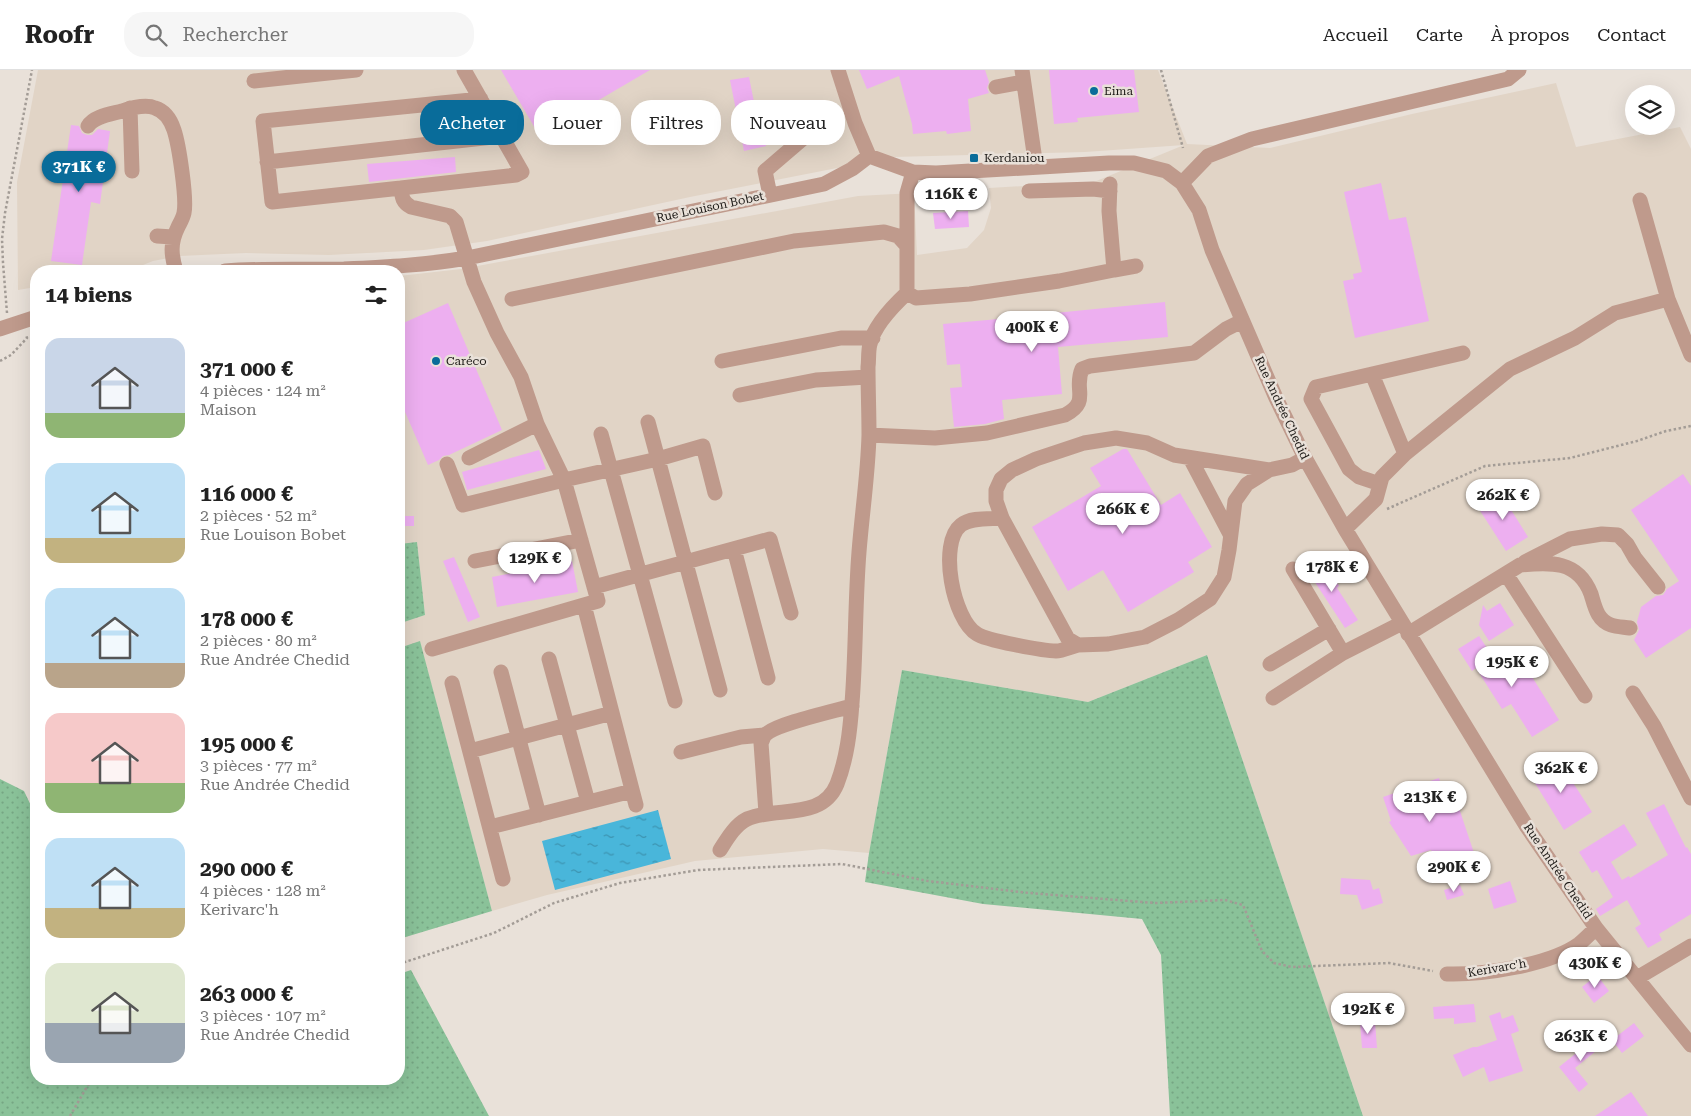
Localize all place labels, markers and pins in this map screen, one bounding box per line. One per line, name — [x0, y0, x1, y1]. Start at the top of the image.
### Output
place label: Eima — [1104, 84, 1133, 98]
marker: Eima — [1088, 85, 1100, 97]
pin: 371K € — [38, 150, 120, 193]
place label: Kerdaniou — [984, 151, 1045, 165]
marker: Kerdaniou — [968, 152, 980, 164]
pin: 116K € — [910, 178, 992, 220]
pin: 400K € — [991, 310, 1073, 353]
place label: Caréco — [446, 354, 487, 368]
marker: Caréco — [430, 355, 442, 367]
pin: 262K € — [1462, 478, 1544, 521]
pin: 266K € — [1082, 492, 1164, 535]
pin: 129K € — [494, 542, 576, 584]
pin: 178K € — [1291, 550, 1373, 593]
pin: 195K € — [1471, 646, 1553, 688]
pin: 362K € — [1520, 752, 1602, 794]
pin: 213K € — [1389, 780, 1471, 823]
pin: 290K € — [1413, 850, 1495, 893]
pin: 430K € — [1554, 946, 1636, 989]
pin: 192K € — [1327, 992, 1409, 1035]
pin: 263K € — [1540, 1020, 1622, 1062]

